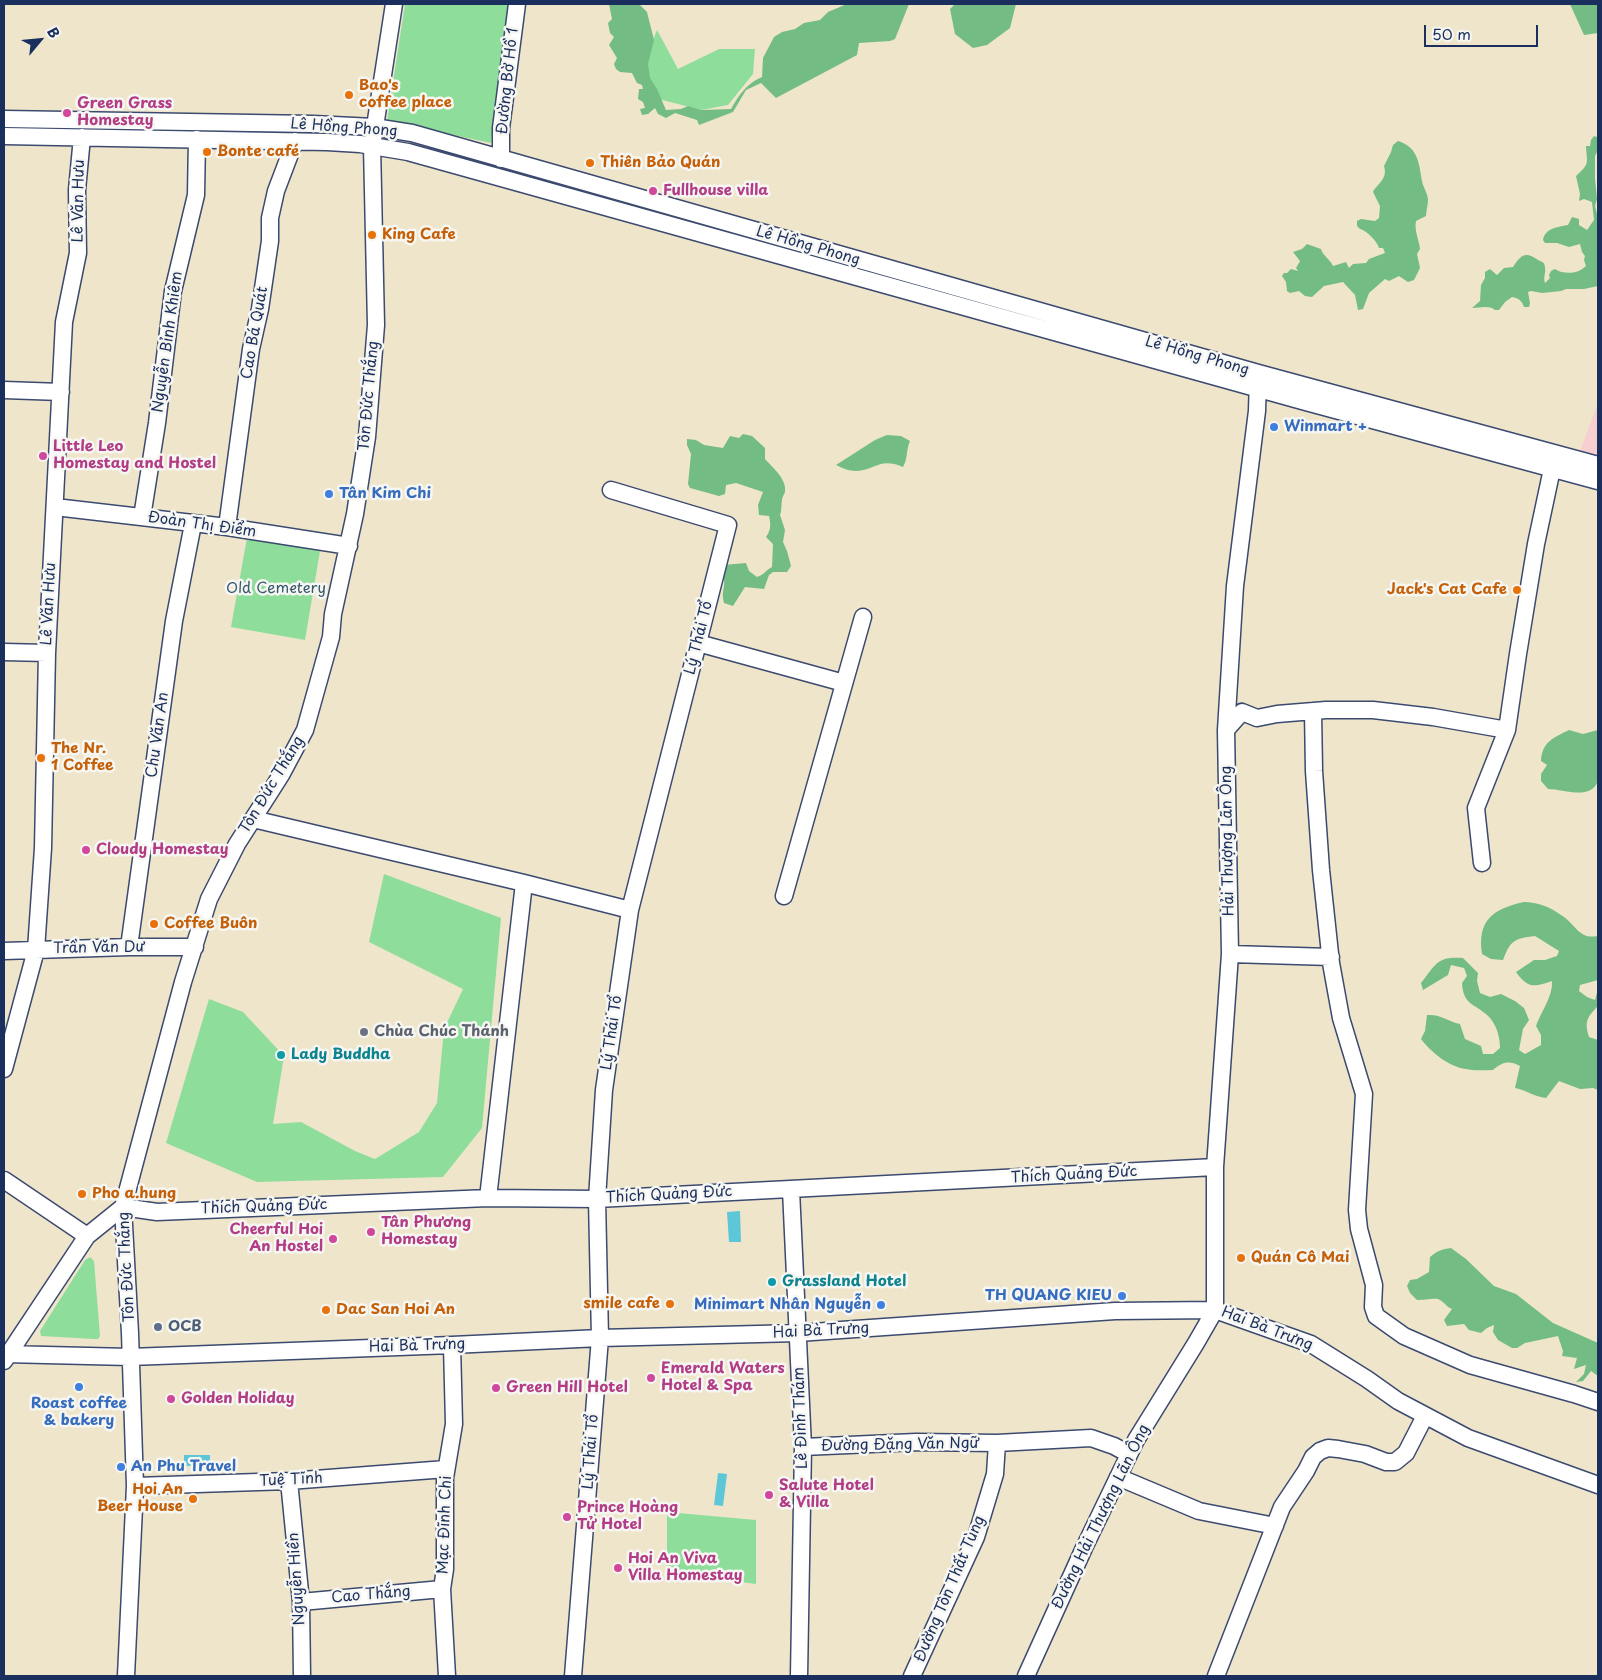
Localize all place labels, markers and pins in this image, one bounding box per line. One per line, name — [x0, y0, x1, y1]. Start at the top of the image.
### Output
place label: Bao's coffee place — [359, 77, 452, 112]
marker: Bao's coffee place — [343, 89, 355, 101]
place label: Green Grass Homestay — [77, 95, 172, 130]
marker: Green Grass Homestay — [61, 107, 73, 119]
place label: Bonte café — [217, 143, 299, 161]
marker: Bonte café — [201, 146, 213, 158]
place label: Thiên Bảo Quán — [600, 154, 720, 172]
marker: Thiên Bảo Quán — [584, 157, 596, 169]
place label: Fullhouse villa — [663, 182, 768, 200]
marker: Fullhouse villa — [647, 185, 659, 197]
place label: King Cafe — [382, 226, 456, 244]
marker: King Cafe — [366, 229, 378, 241]
place label: Winmart + — [1284, 418, 1367, 436]
marker: Winmart + — [1268, 421, 1280, 433]
place label: Little Leo Homestay and Hostel — [53, 438, 216, 473]
marker: Little Leo Homestay and Hostel — [37, 450, 49, 462]
place label: Tân Kim Chi — [339, 485, 431, 503]
marker: Tân Kim Chi — [323, 488, 335, 500]
place label: Jack's Cat Cafe — [1387, 581, 1507, 599]
marker: Jack's Cat Cafe — [1511, 584, 1523, 596]
place label: The Nr. 1 Coffee — [51, 740, 114, 775]
marker: The Nr. 1 Coffee — [35, 752, 47, 764]
place label: Cloudy Homestay — [96, 841, 229, 859]
marker: Cloudy Homestay — [80, 844, 92, 856]
place label: Coffee Buôn — [164, 915, 257, 933]
marker: Coffee Buôn — [148, 918, 160, 930]
place label: Chùa Chúc Thánh — [374, 1023, 509, 1041]
marker: Chùa Chúc Thánh — [358, 1026, 370, 1038]
place label: Lady Buddha — [291, 1046, 390, 1064]
marker: Lady Buddha — [275, 1049, 287, 1061]
place label: Pho a.hung — [92, 1185, 176, 1203]
marker: Pho a.hung — [76, 1188, 88, 1200]
place label: Tân Phương Homestay — [381, 1214, 471, 1249]
place label: Cheerful Hoi An Hostel — [230, 1221, 323, 1256]
marker: Tân Phương Homestay — [365, 1226, 377, 1238]
marker: Cheerful Hoi An Hostel — [327, 1233, 339, 1245]
place label: Quán Cô Mai — [1251, 1249, 1349, 1267]
marker: Quán Cô Mai — [1235, 1252, 1247, 1264]
place label: Grassland Hotel — [782, 1273, 906, 1291]
marker: Grassland Hotel — [766, 1276, 778, 1288]
place label: TH QUANG KIEU — [985, 1287, 1112, 1305]
marker: TH QUANG KIEU — [1116, 1290, 1128, 1302]
place label: smile cafe — [584, 1295, 660, 1313]
place label: Minimart Nhân Nguyễn — [694, 1296, 871, 1314]
marker: smile cafe — [664, 1298, 676, 1310]
marker: Minimart Nhân Nguyễn — [875, 1299, 887, 1311]
place label: Dac San Hoi An — [336, 1301, 455, 1319]
marker: Dac San Hoi An — [320, 1304, 332, 1316]
place label: OCB — [168, 1318, 202, 1336]
marker: OCB — [152, 1321, 164, 1333]
place label: Emerald Waters Hotel & Spa — [661, 1360, 785, 1395]
marker: Emerald Waters Hotel & Spa — [645, 1372, 657, 1384]
place label: Green Hill Hotel — [506, 1379, 628, 1397]
marker: Roast coffee & bakery — [73, 1381, 85, 1393]
marker: Green Hill Hotel — [490, 1382, 502, 1394]
place label: Golden Holiday — [181, 1390, 294, 1408]
marker: Golden Holiday — [165, 1393, 177, 1405]
place label: Roast coffee & bakery — [31, 1395, 127, 1430]
place label: An Phu Travel — [131, 1458, 236, 1476]
marker: An Phu Travel — [115, 1461, 127, 1473]
place label: Salute Hotel & Villa — [779, 1477, 874, 1512]
place label: Hoi An Beer House — [97, 1481, 183, 1516]
marker: Salute Hotel & Villa — [763, 1489, 775, 1501]
marker: Hoi An Beer House — [187, 1493, 199, 1505]
place label: Prince Hoàng Tử Hotel — [577, 1499, 678, 1534]
marker: Prince Hoàng Tử Hotel — [561, 1511, 573, 1523]
place label: Hoi An Viva Villa Homestay — [628, 1550, 743, 1585]
marker: Hoi An Viva Villa Homestay — [612, 1562, 624, 1574]

